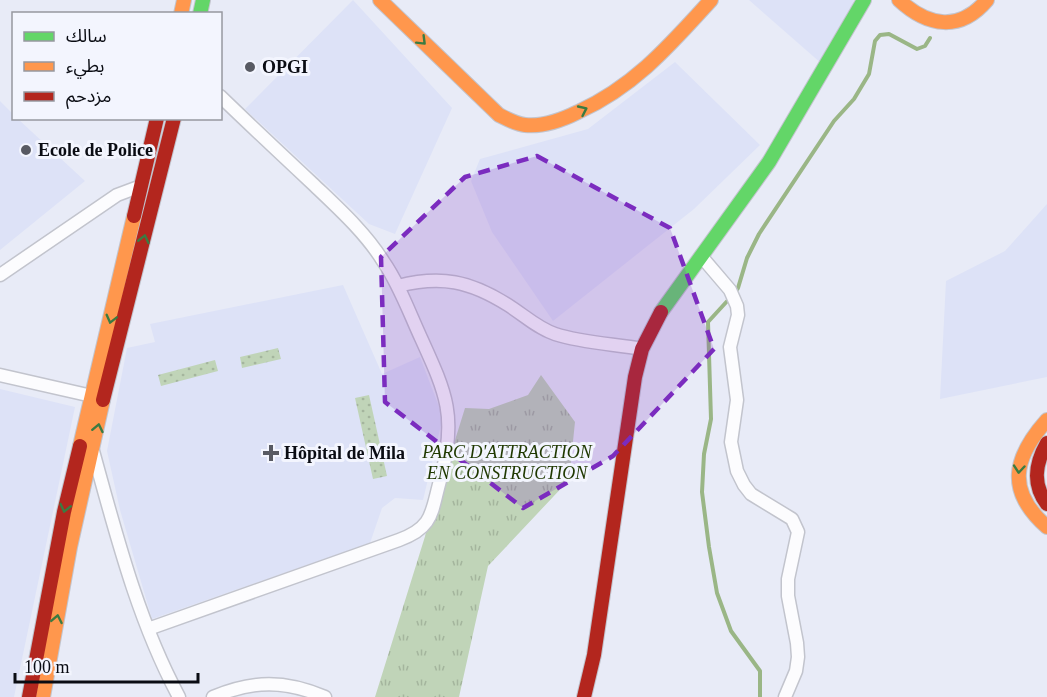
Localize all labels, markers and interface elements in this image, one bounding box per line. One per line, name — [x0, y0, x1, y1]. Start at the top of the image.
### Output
legend — [12, 12, 222, 120]
text: سالك — [66, 26, 107, 46]
one-way arrow — [416, 34, 426, 45]
text: بطيء — [66, 56, 104, 79]
place label: OPGI — [262, 57, 308, 77]
marker: OPGI — [243, 60, 257, 74]
text: مزدحم — [66, 86, 111, 109]
one-way arrow — [576, 106, 587, 118]
place label: Ecole de Police — [38, 140, 153, 160]
marker: Ecole de Police — [19, 143, 33, 157]
one-way arrow — [137, 234, 150, 244]
one-way arrow — [105, 314, 118, 324]
one-way arrow — [90, 423, 103, 433]
park label: PARC D'ATTRACTION EN CONSTRUCTION — [421, 442, 593, 483]
place label: Hôpital de Mila — [284, 443, 405, 463]
marker: Hôpital de Mila — [262, 444, 280, 462]
one-way arrow — [1013, 465, 1026, 474]
one-way arrow — [60, 503, 73, 513]
one-way arrow — [50, 614, 63, 624]
scale bar — [15, 646, 198, 684]
text: 100 m — [24, 657, 70, 677]

